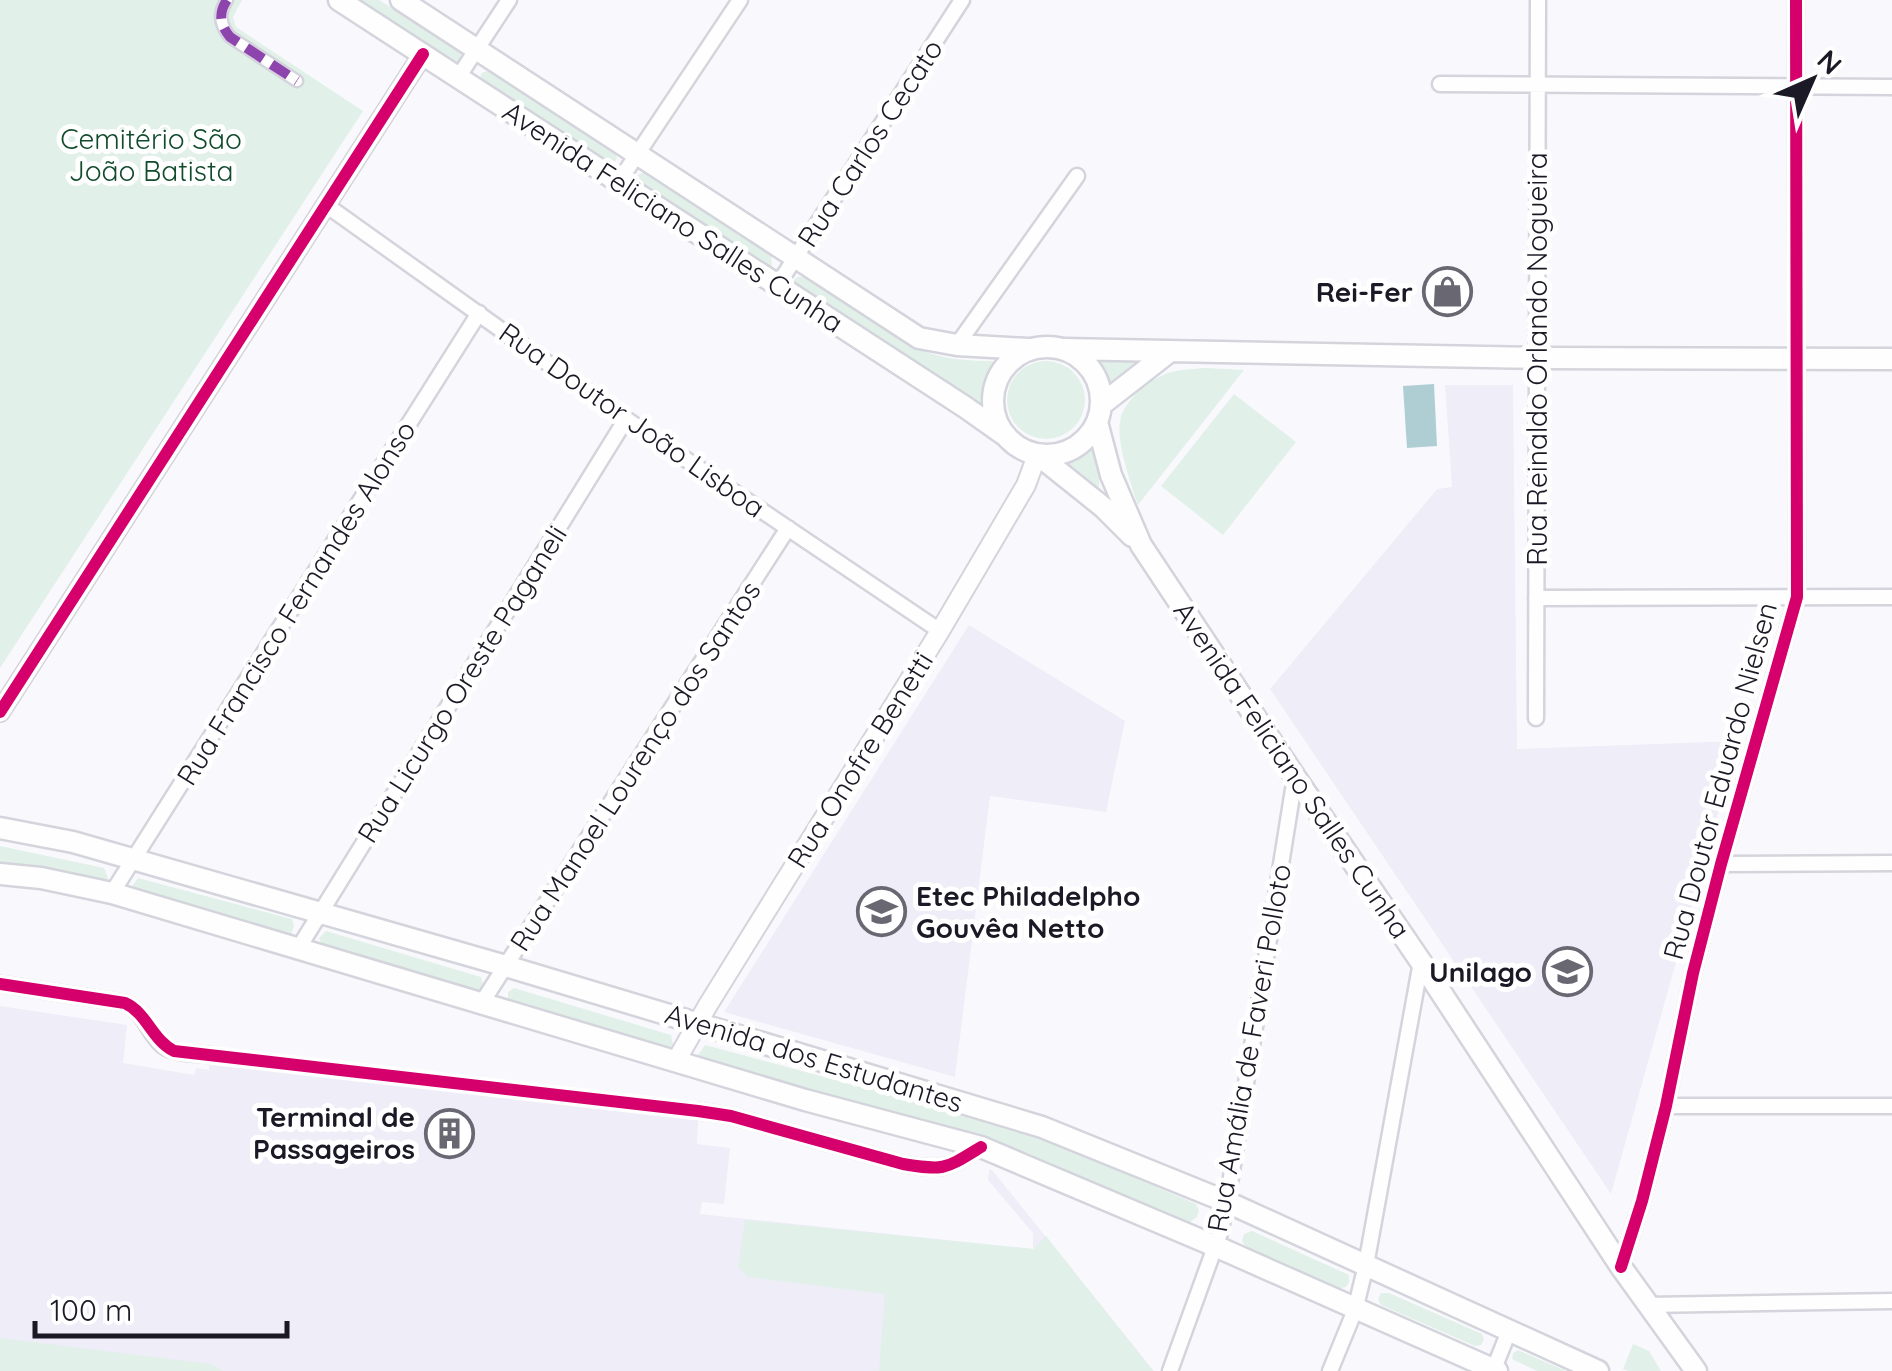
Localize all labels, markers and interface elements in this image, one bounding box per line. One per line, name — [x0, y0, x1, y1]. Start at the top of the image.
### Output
north arrow — [1762, 30, 1862, 130]
street label: Rua Carlos Cecato — [789, 32, 950, 253]
text: N — [1810, 42, 1850, 82]
street label: Avenida Feliciano Salles Cunha — [497, 93, 850, 340]
park label: Cemitério São João Batista — [60, 121, 242, 188]
street label: Rua Reinaldo Orlando Nogueira — [1519, 152, 1554, 566]
shop icon: Rei-Fer — [1422, 266, 1474, 318]
place label: Rei-Fer — [1316, 274, 1413, 309]
street label: Rua Doutor João Lisboa — [493, 315, 772, 525]
street label: Rua Francisco Fernandes Alonso — [169, 414, 423, 791]
street label: Rua Licurgo Oreste Paganeli — [349, 519, 574, 849]
street label: Rua Manoel Lourenço dos Santos — [502, 574, 767, 957]
street label: Avenida Feliciano Salles Cunha — [1166, 595, 1418, 945]
street label: Rua Doutor Eduardo Nielsen — [1655, 598, 1784, 963]
street label: Rua Onofre Benetti — [779, 645, 940, 874]
street label: Rua Amália de Faveri Polloto — [1199, 861, 1298, 1235]
place label: Etec Philadelpho Gouvêa Netto — [916, 878, 1140, 945]
school or university icon: Etec Philadelpho Gouvêa Netto — [855, 886, 907, 938]
school or university icon: Unilago — [1541, 946, 1593, 998]
place label: Unilago — [1429, 954, 1532, 989]
street label: Avenida dos Estudantes — [661, 996, 967, 1119]
place label: Terminal de Passageiros — [253, 1099, 415, 1166]
building icon: Terminal de Passageiros — [424, 1107, 476, 1159]
scale bar — [35, 1276, 288, 1338]
text: 100 m — [50, 1291, 132, 1329]

